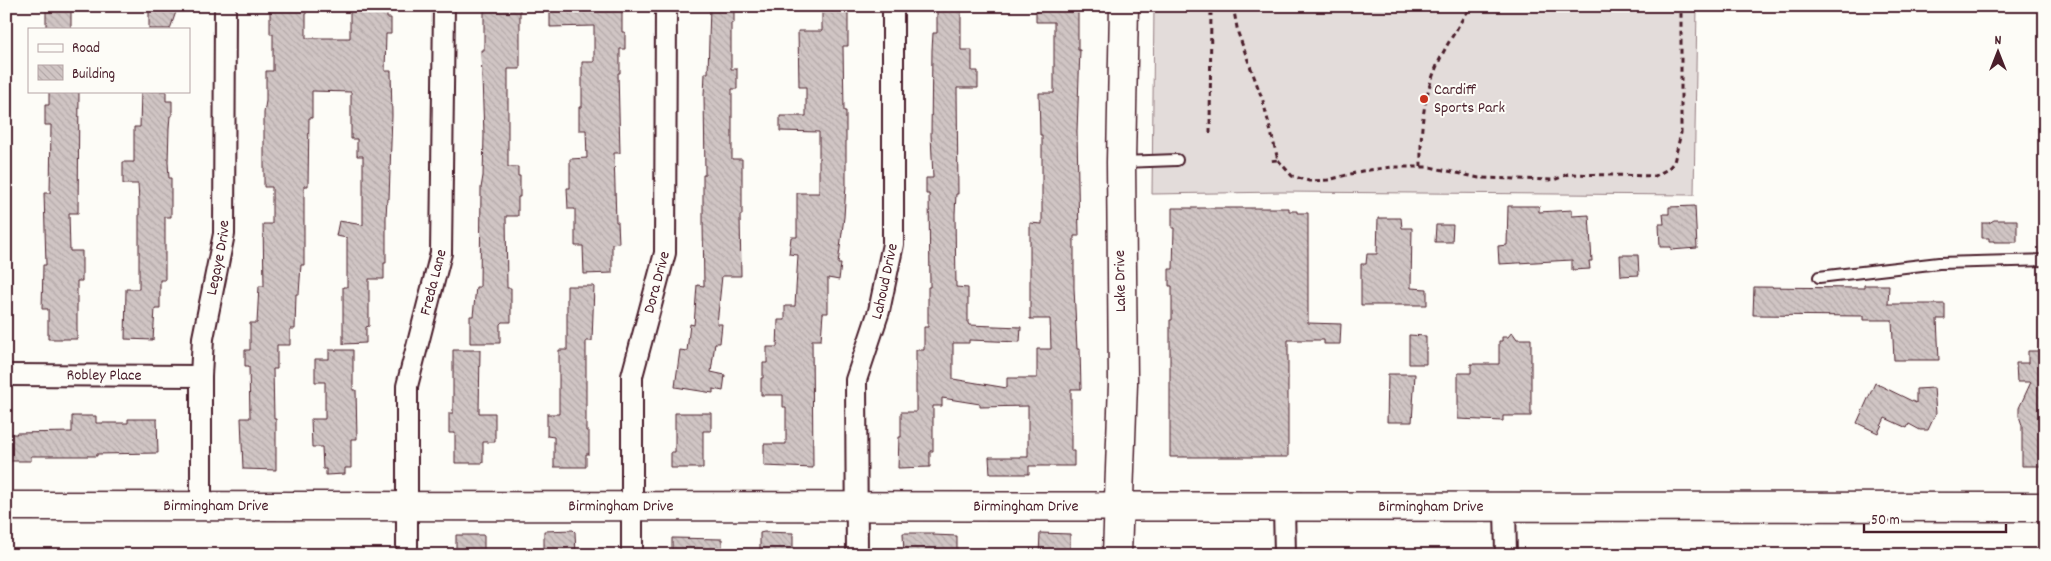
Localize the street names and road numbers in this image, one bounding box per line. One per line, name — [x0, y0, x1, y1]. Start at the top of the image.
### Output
street label: Legaye Drive — [200, 220, 236, 297]
street label: Lahoud Drive — [865, 241, 904, 323]
street label: Freda Lane — [414, 247, 453, 318]
street label: Dora Drive — [638, 249, 676, 316]
street label: Lake Drive — [1109, 250, 1133, 312]
street label: Robley Place — [66, 364, 142, 387]
street label: Birmingham Drive — [163, 495, 269, 518]
street label: Birmingham Drive — [568, 495, 674, 518]
street label: Birmingham Drive — [973, 495, 1079, 518]
street label: Birmingham Drive — [1378, 495, 1484, 518]

